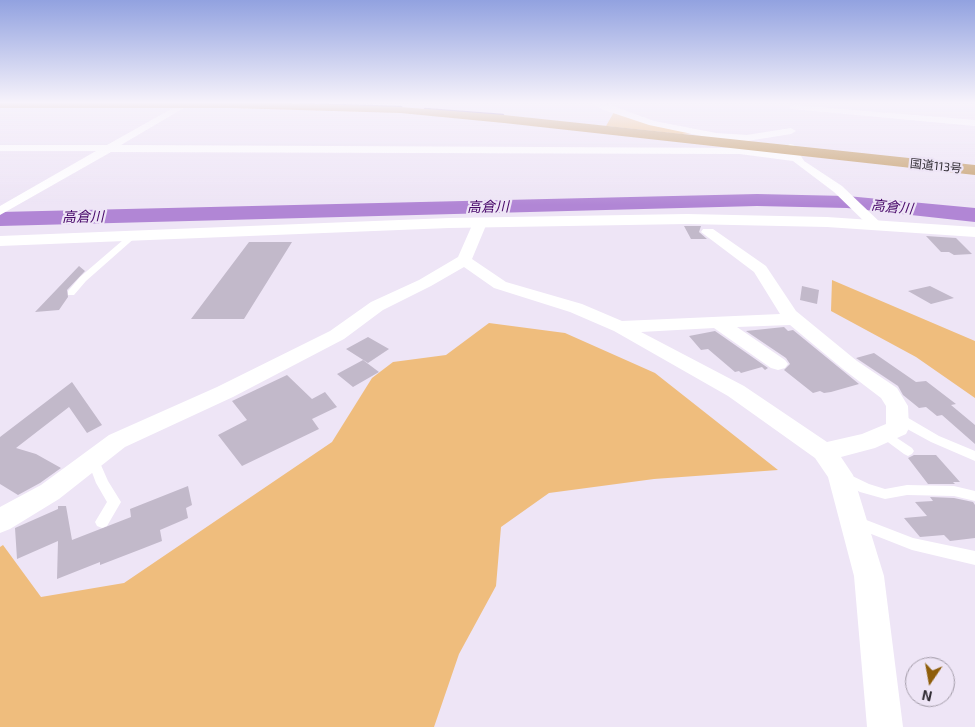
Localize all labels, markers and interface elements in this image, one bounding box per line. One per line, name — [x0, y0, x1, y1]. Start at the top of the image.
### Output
street label: 国道113号 — [909, 156, 963, 176]
water label: 高倉川 — [870, 196, 914, 218]
water label: 高倉川 — [467, 198, 509, 216]
water label: 高倉川 — [62, 208, 104, 226]
north arrow — [905, 657, 955, 707]
text: N — [920, 687, 934, 706]

